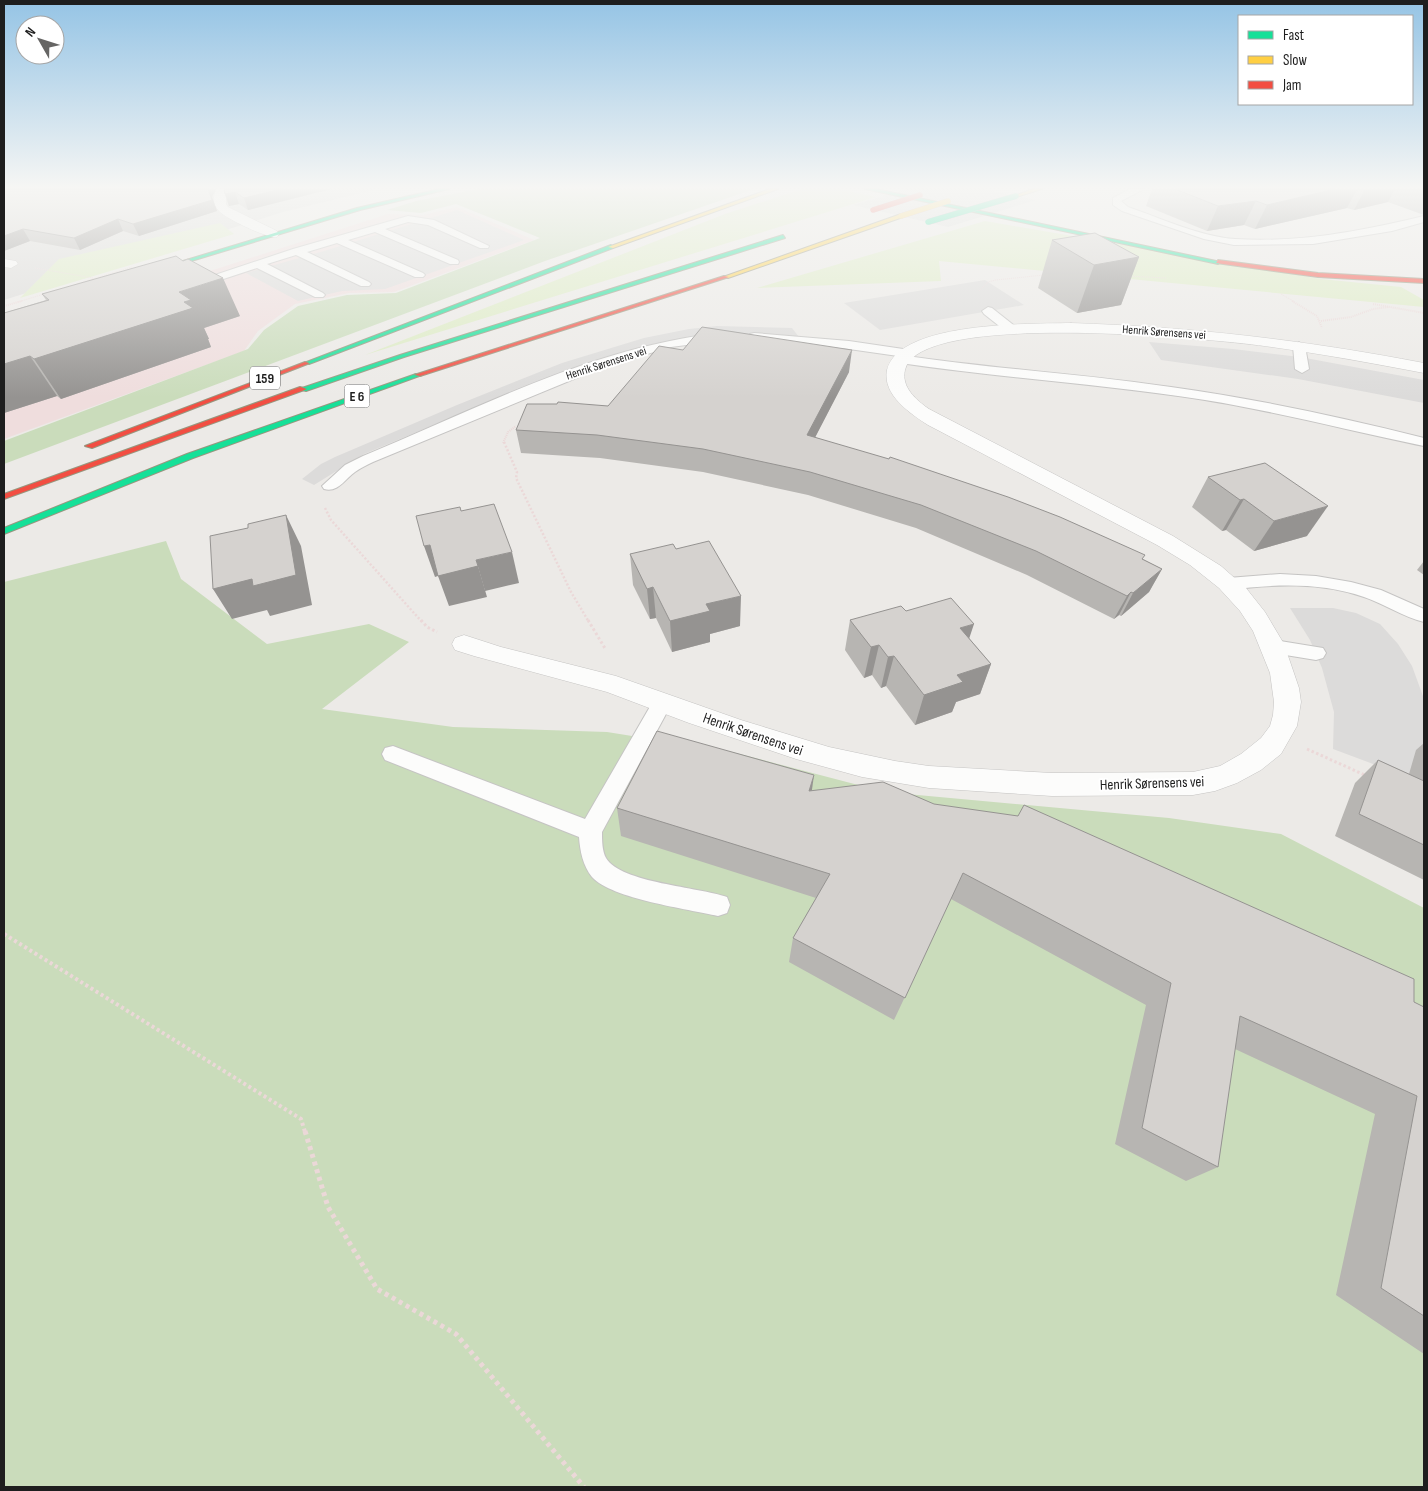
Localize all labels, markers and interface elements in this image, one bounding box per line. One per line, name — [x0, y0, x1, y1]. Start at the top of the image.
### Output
north arrow — [15, 15, 65, 65]
legend — [1238, 15, 1413, 105]
text: N — [21, 24, 39, 40]
text: Fast — [1283, 26, 1305, 45]
text: Slow — [1283, 51, 1307, 70]
text: Jam — [1282, 76, 1301, 95]
street label: Henrik Sørensens vei — [1122, 322, 1206, 343]
street label: Henrik Sørensens vei — [564, 343, 648, 384]
road number: 159 — [250, 366, 280, 389]
road number: E 6 — [344, 384, 370, 408]
street label: Henrik Sørensens vei — [700, 708, 806, 761]
street label: Henrik Sørensens vei — [1099, 772, 1205, 795]

